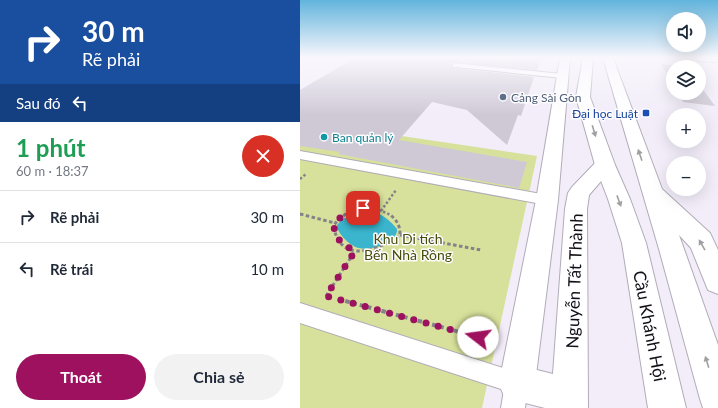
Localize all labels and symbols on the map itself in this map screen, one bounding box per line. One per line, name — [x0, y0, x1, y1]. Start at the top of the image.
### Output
place label: Cảng Sài Gòn — [511, 90, 582, 105]
marker: Cảng Sài Gòn — [498, 92, 508, 102]
place label: Đại học Luật — [572, 106, 639, 121]
marker: Đại học Luật — [641, 108, 651, 118]
one-way arrow — [591, 125, 597, 137]
place label: Ban quản lý — [332, 130, 394, 145]
marker: Ban quản lý — [319, 132, 329, 142]
one-way arrow — [637, 148, 643, 160]
pin — [346, 191, 380, 225]
one-way arrow — [617, 195, 623, 207]
street label: Nguyễn Tất Thành — [561, 213, 587, 349]
park label: Khu Di tích Bến Nhà Rồng — [364, 230, 452, 263]
one-way arrow — [698, 239, 705, 251]
street label: Cầu Khánh Hội — [629, 269, 671, 383]
position arrow — [457, 316, 499, 358]
one-way arrow — [703, 356, 709, 368]

